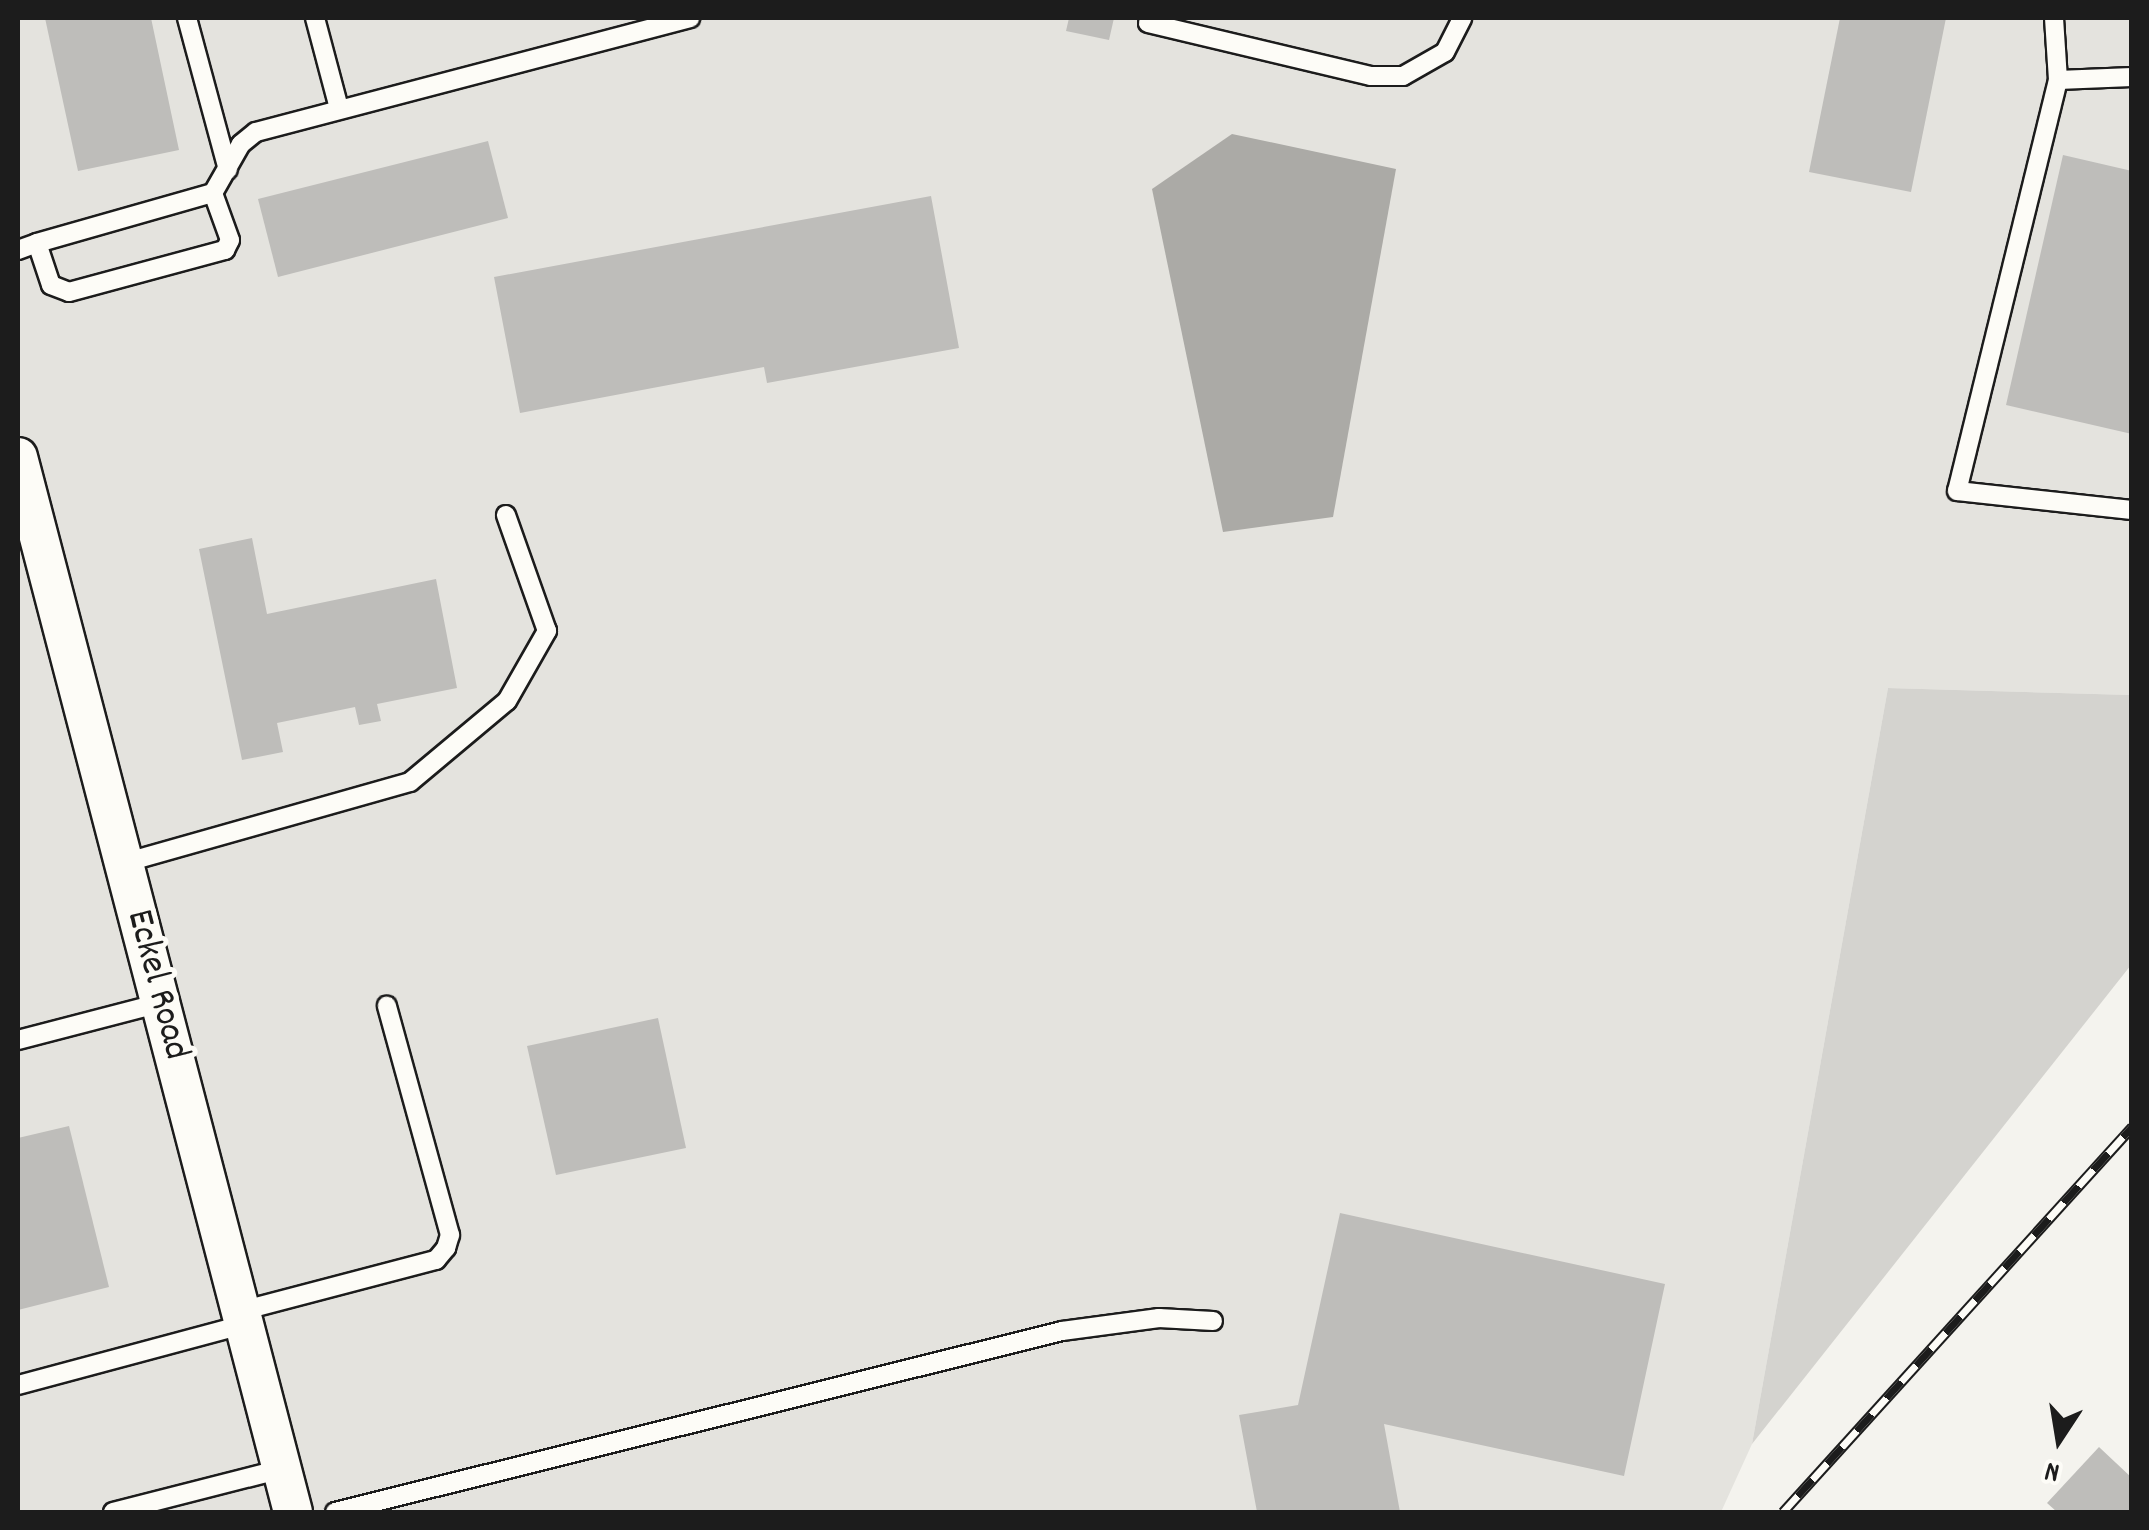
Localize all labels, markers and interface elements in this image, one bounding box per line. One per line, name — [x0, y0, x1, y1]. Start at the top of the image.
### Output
street label: Eckel Road — [114, 905, 198, 1065]
north arrow — [2009, 1390, 2109, 1490]
text: N — [2042, 1448, 2064, 1490]

